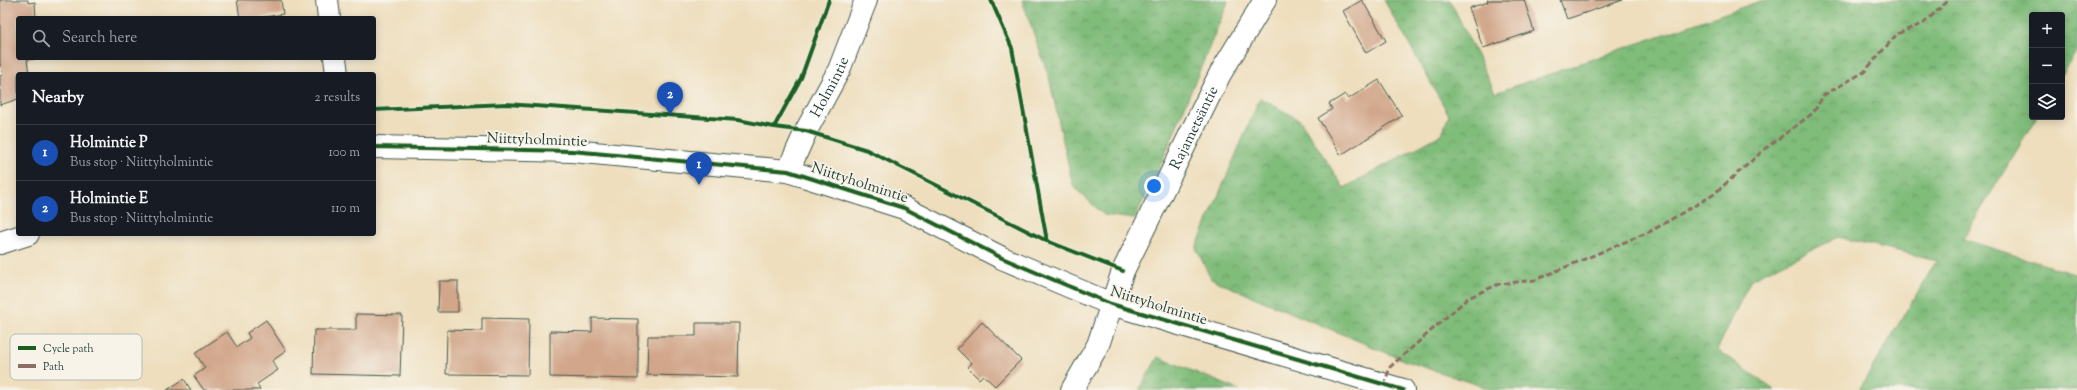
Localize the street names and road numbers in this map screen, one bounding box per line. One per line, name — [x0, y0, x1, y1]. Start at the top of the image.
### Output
street label: Holmintie — [806, 54, 855, 122]
street label: Rajametsäntie — [1166, 83, 1224, 174]
street label: Niittyholmintie — [486, 128, 588, 153]
street label: Niittyholmintie — [808, 158, 911, 209]
street label: Niittyholmintie — [1107, 282, 1210, 331]

